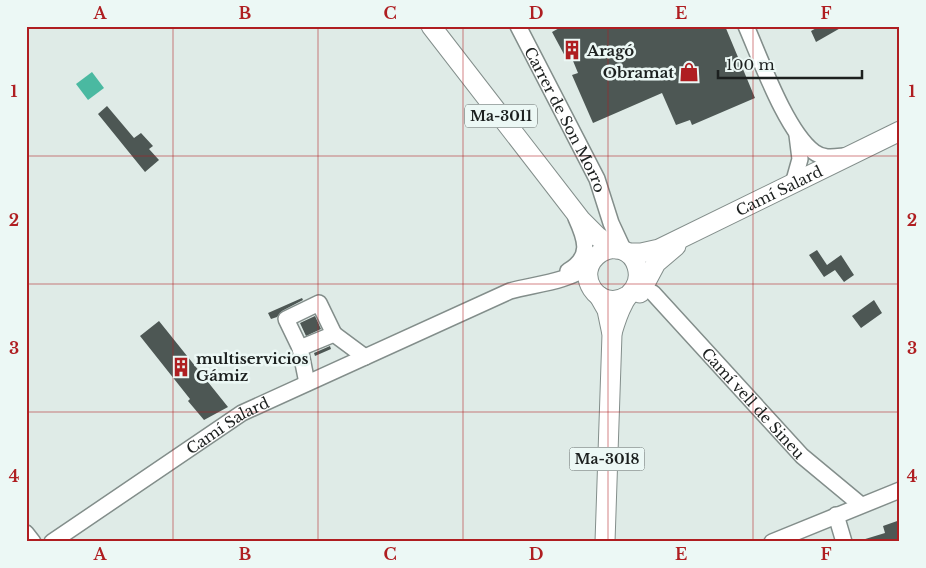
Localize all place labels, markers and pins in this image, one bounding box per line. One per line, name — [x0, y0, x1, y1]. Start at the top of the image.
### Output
building icon: Aragó — [561, 39, 583, 61]
place label: Aragó — [586, 41, 634, 60]
shop icon: Obramat — [678, 61, 700, 83]
place label: Obramat — [603, 63, 674, 82]
place label: multiservicios Gámiz — [196, 349, 308, 385]
building icon: multiservicios Gámiz — [170, 356, 192, 378]

